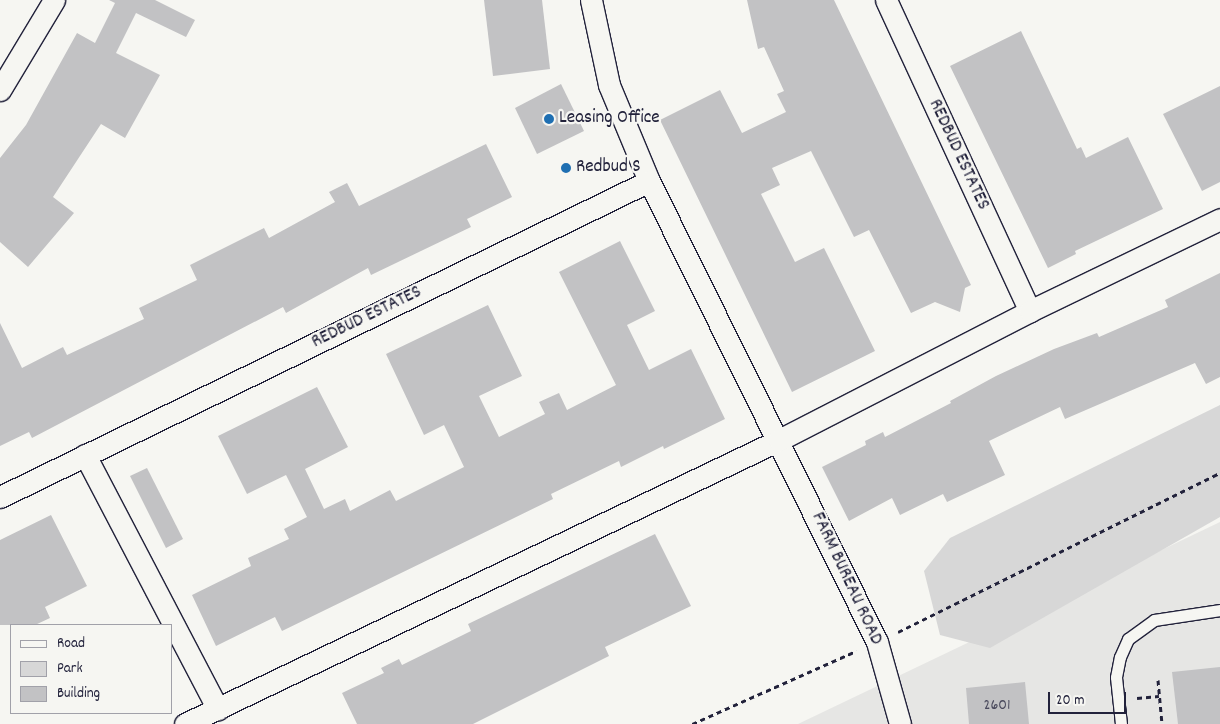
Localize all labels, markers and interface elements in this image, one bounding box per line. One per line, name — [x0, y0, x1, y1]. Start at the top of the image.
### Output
street label: REDBUD ESTATES — [922, 96, 994, 214]
place label: Leasing Office — [559, 108, 660, 130]
marker: Leasing Office — [543, 113, 555, 125]
place label: Redbud S — [576, 157, 641, 179]
marker: Redbud S — [560, 162, 572, 174]
street label: REDBUD ESTATES — [308, 282, 426, 354]
street label: FARM BUREAU ROAD — [805, 509, 887, 649]
legend — [10, 624, 172, 714]
text: Road — [57, 633, 85, 655]
text: Park — [57, 658, 83, 680]
scale bar — [1050, 682, 1128, 714]
text: Building — [57, 683, 100, 705]
text: 20 m — [1056, 690, 1084, 712]
house number: 2601 — [983, 696, 1011, 716]

